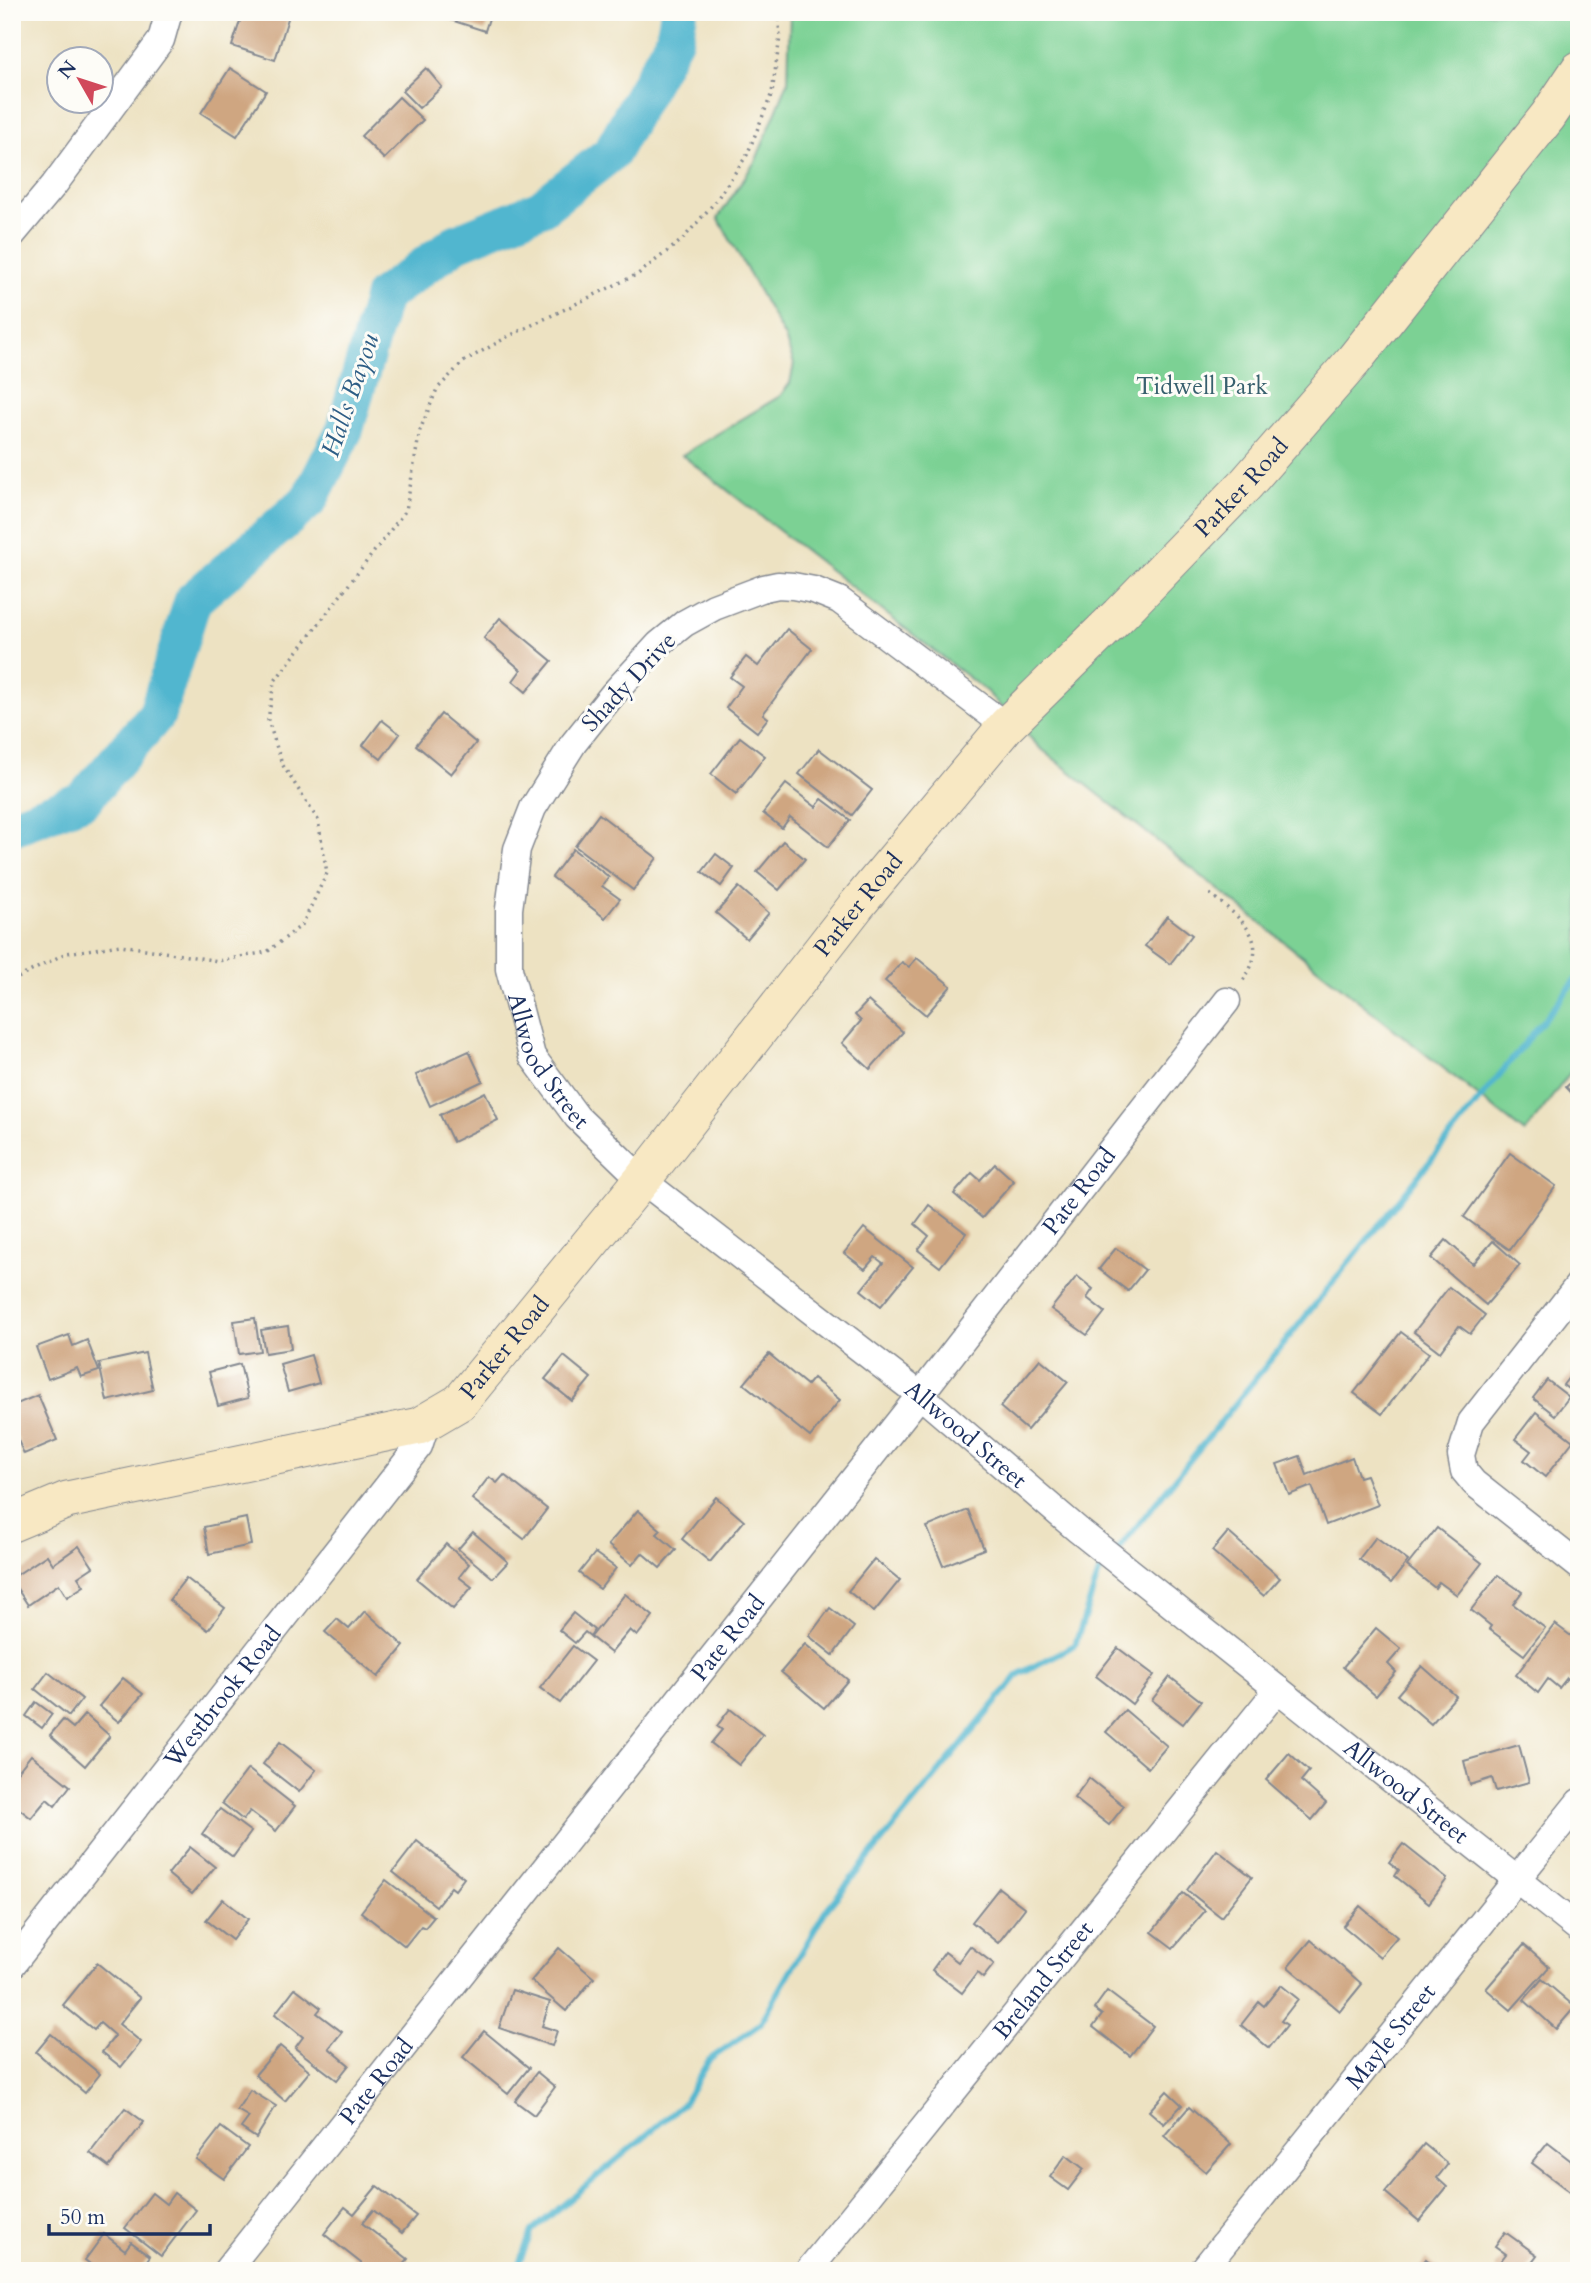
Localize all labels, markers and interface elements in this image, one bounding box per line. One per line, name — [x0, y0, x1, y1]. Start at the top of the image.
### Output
north arrow — [46, 46, 116, 116]
text: N — [52, 55, 83, 85]
water label: Halls Bayou — [313, 329, 387, 461]
park label: Tidwell Park — [1136, 370, 1268, 403]
street label: Parker Road — [1187, 430, 1296, 544]
street label: Shady Drive — [574, 625, 684, 739]
street label: Parker Road — [806, 845, 910, 964]
street label: Allwood Street — [500, 989, 597, 1137]
street label: Pate Road — [1034, 1140, 1123, 1242]
street label: Parker Road — [452, 1289, 557, 1407]
street label: Allwood Street — [898, 1373, 1035, 1496]
street label: Pate Road — [683, 1587, 773, 1688]
street label: Westbrook Road — [156, 1618, 289, 1776]
street label: Allwood Street — [1337, 1731, 1476, 1852]
street label: Breland Street — [985, 1914, 1101, 2046]
street label: Mayle Street — [1338, 1976, 1443, 2096]
street label: Pate Road — [332, 2031, 421, 2132]
scale bar — [49, 2192, 210, 2236]
text: 50 m — [60, 2203, 105, 2232]

